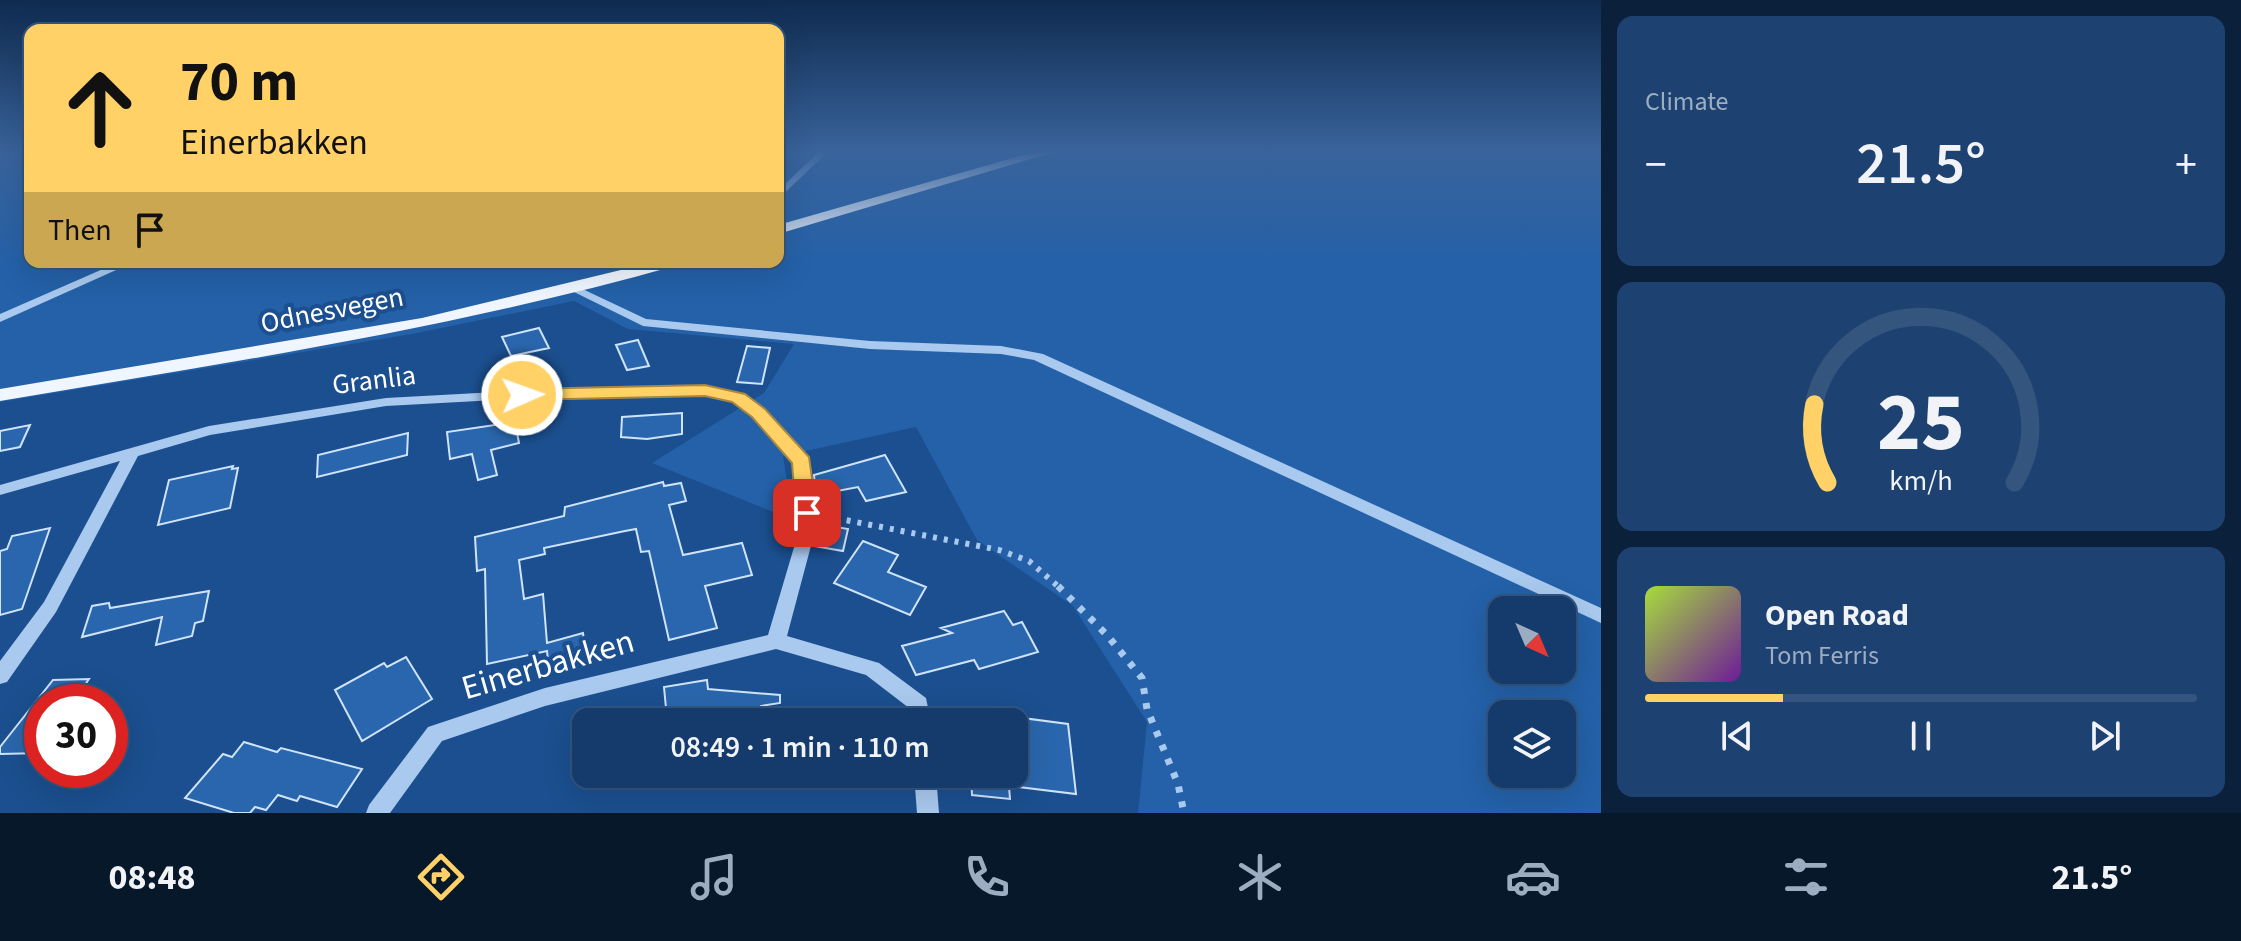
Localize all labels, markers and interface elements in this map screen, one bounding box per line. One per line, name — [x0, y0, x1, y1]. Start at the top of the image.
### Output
text: 70 m — [180, 43, 298, 122]
icon: ahead — [48, 56, 152, 160]
text: Climate — [1645, 83, 1729, 120]
text: Einerbakken — [180, 117, 368, 168]
text: 21.5° — [1856, 122, 1986, 207]
text: − — [1645, 134, 1667, 197]
text: + — [2175, 134, 2197, 197]
icon: arrive — [128, 208, 172, 252]
text: Then — [48, 209, 112, 252]
street label: Odnesvegen — [257, 277, 407, 343]
position arrow — [480, 353, 564, 437]
street label: Granlia — [330, 355, 418, 405]
text: 25 — [1877, 363, 1965, 481]
text: km/h — [1889, 461, 1953, 501]
pin — [773, 479, 841, 547]
icon: arrive — [785, 491, 829, 535]
text: Open Road — [1765, 594, 1909, 637]
north arrow — [1488, 596, 1576, 684]
map controls — [1488, 596, 1576, 788]
street label: Einerbakken — [456, 617, 640, 713]
text: Tom Ferris — [1765, 637, 1879, 674]
speed limit sign: 30 — [24, 684, 128, 788]
button: layers — [1488, 700, 1576, 788]
icon: previous — [1715, 714, 1759, 758]
icon: pause — [1899, 714, 1943, 758]
icon: next — [2083, 714, 2127, 758]
text: 08:49 · 1 min · 110 m — [670, 726, 930, 769]
icon: directions — [413, 849, 469, 905]
icon: music — [686, 849, 742, 905]
icon: phone — [959, 849, 1015, 905]
icon: climate — [1232, 849, 1288, 905]
icon: car — [1505, 849, 1561, 905]
icon: filters — [1778, 849, 1834, 905]
text: 08:48 — [109, 852, 195, 903]
text: 21.5° — [2051, 852, 2132, 903]

